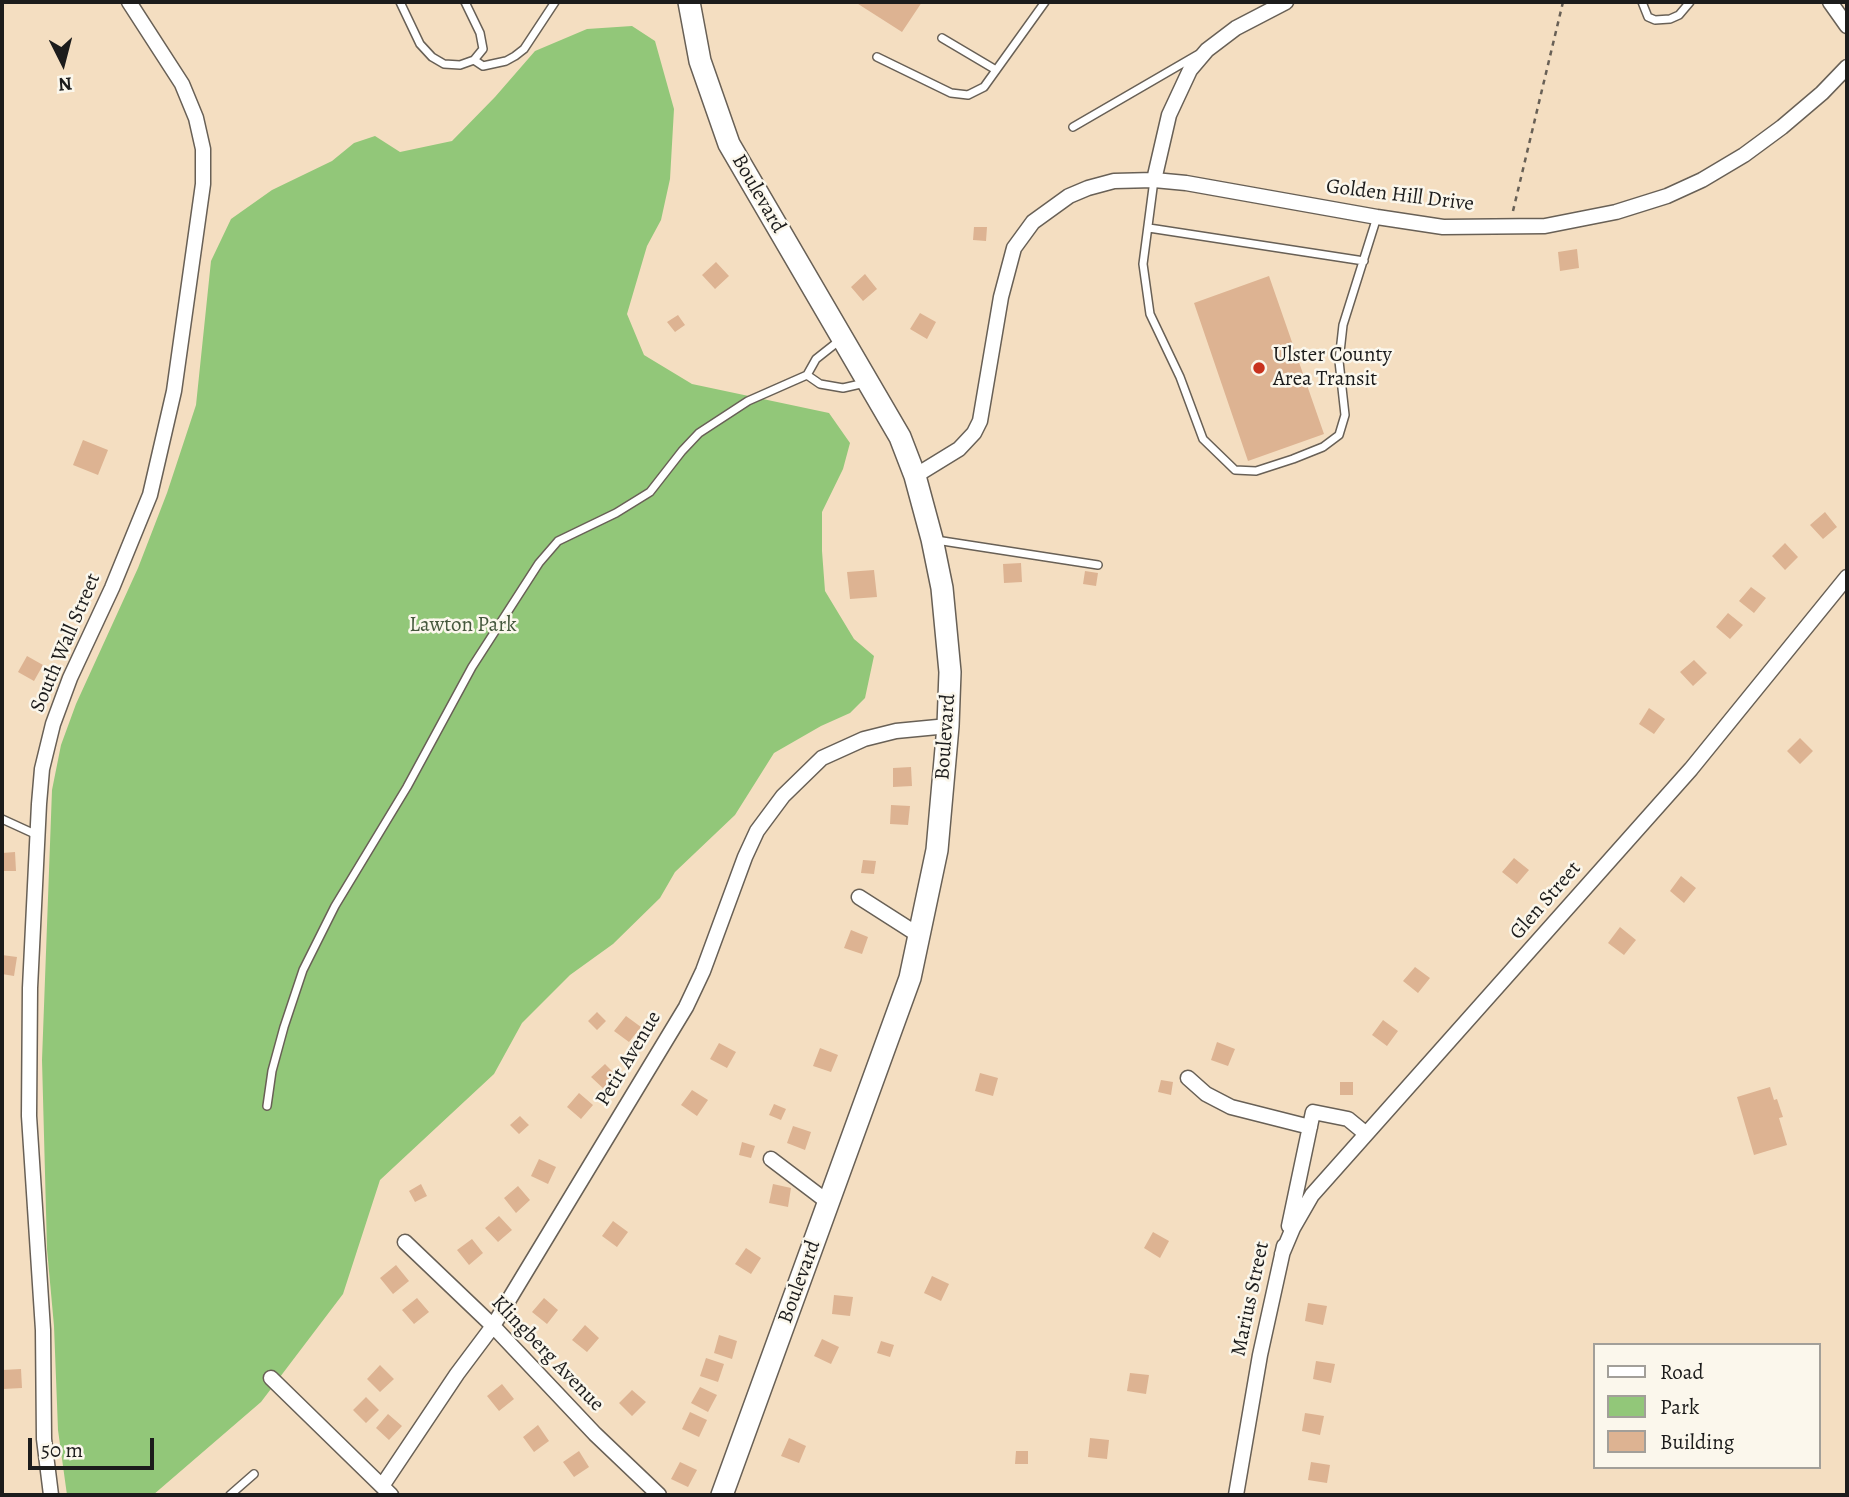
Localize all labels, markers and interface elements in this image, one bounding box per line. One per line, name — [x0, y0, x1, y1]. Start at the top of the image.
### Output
north arrow — [28, 28, 98, 98]
text: N — [57, 70, 73, 98]
street label: Boulevard — [725, 150, 791, 238]
street label: Golden Hill Drive — [1325, 174, 1475, 218]
place label: Ulster County Area Transit — [1273, 343, 1392, 393]
marker: Ulster County Area Transit — [1251, 360, 1267, 376]
street label: South Wall Street — [25, 570, 107, 716]
park label: Lawton Park — [409, 613, 517, 639]
street label: Boulevard — [930, 693, 962, 781]
street label: Glen Street — [1505, 857, 1587, 945]
street label: Petit Avenue — [591, 1007, 667, 1111]
street label: Boulevard — [773, 1237, 827, 1327]
street label: Marius Street — [1227, 1239, 1275, 1359]
street label: Klingberg Avenue — [485, 1291, 609, 1417]
legend — [1594, 1343, 1821, 1469]
text: Road — [1660, 1358, 1704, 1386]
text: Park — [1660, 1393, 1699, 1421]
scale bar — [32, 1424, 158, 1468]
text: Building — [1660, 1428, 1734, 1456]
text: 50 m — [41, 1436, 83, 1464]

